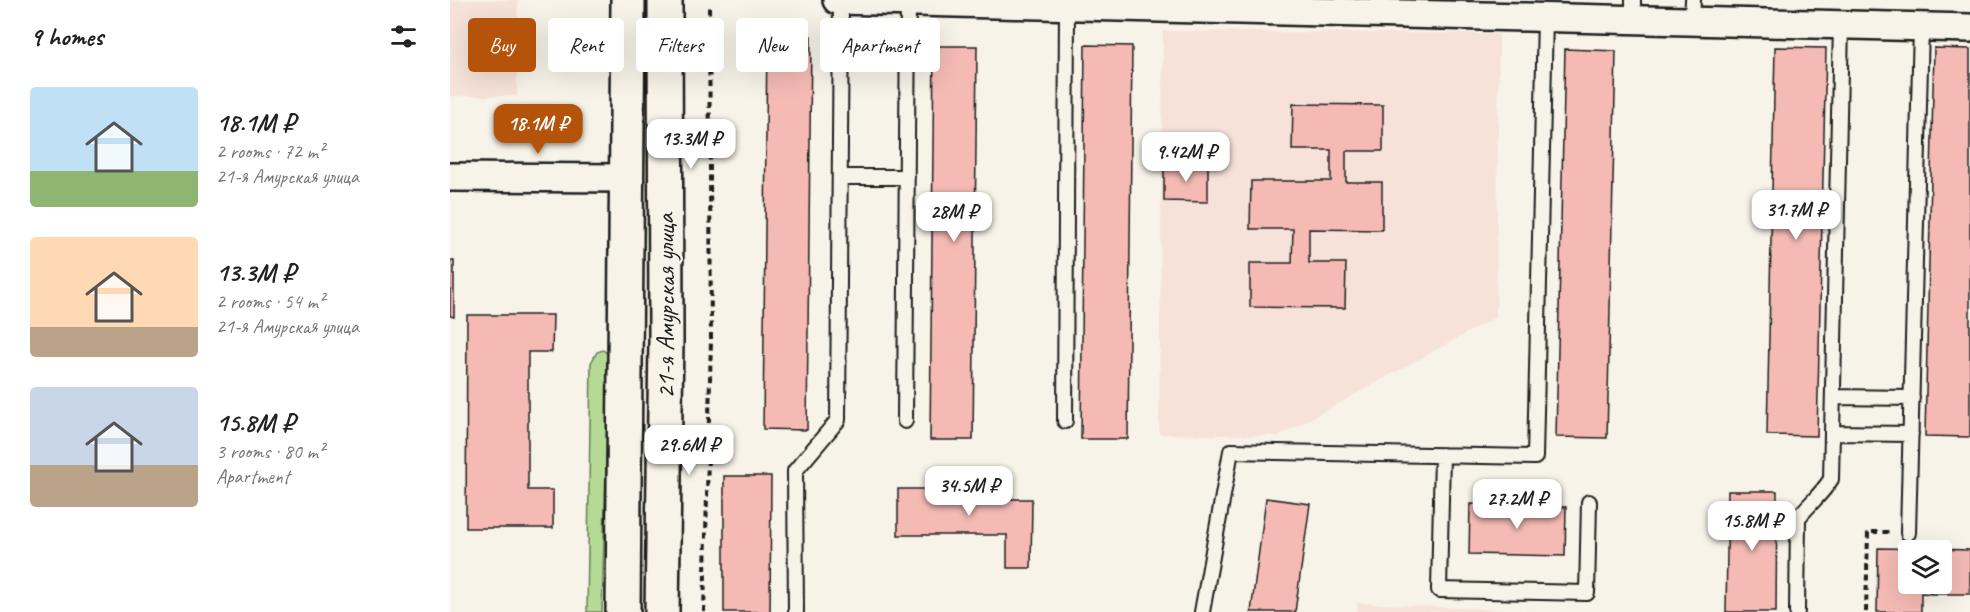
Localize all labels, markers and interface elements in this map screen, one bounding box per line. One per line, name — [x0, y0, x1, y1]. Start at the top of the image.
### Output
chip: Buy — [468, 18, 536, 72]
chip: Rent — [548, 18, 624, 72]
chip: Filters — [636, 18, 724, 72]
chip: New — [736, 18, 808, 72]
chip: Apartment — [820, 18, 940, 72]
text: 9 homes — [30, 20, 103, 53]
icon: filters — [387, 20, 420, 53]
pin: 18.1M ₽ — [483, 104, 593, 155]
text: 18.1M ₽ — [216, 106, 295, 139]
icon: home — [78, 111, 150, 183]
text: 18.1M ₽ — [508, 111, 568, 136]
pin: 13.3M ₽ — [636, 119, 746, 170]
text: 13.3M ₽ — [661, 126, 721, 151]
pin: 9.42M ₽ — [1131, 132, 1241, 183]
text: 2 rooms · 72 m² — [216, 139, 324, 164]
text: 9.42M ₽ — [1156, 139, 1216, 164]
text: 21-я Амурская улица — [216, 164, 359, 189]
pin: 31.7M ₽ — [1741, 190, 1851, 241]
pin: 28M ₽ — [912, 192, 996, 243]
text: 31.7M ₽ — [1766, 197, 1826, 222]
text: 28M ₽ — [930, 199, 978, 224]
street label: 21-я Амурская улица — [649, 212, 682, 399]
text: 13.3M ₽ — [216, 256, 295, 289]
icon: home — [78, 261, 150, 333]
text: 2 rooms · 54 m² — [216, 289, 324, 314]
text: 21-я Амурская улица — [216, 314, 359, 339]
text: 15.8M ₽ — [216, 406, 295, 439]
icon: home — [78, 411, 150, 483]
pin: 29.6M ₽ — [634, 425, 744, 476]
text: 29.6M ₽ — [659, 432, 719, 457]
text: 3 rooms · 80 m² — [216, 439, 324, 464]
text: Apartment — [216, 464, 289, 489]
pin: 34.5M ₽ — [914, 466, 1024, 517]
text: 34.5M ₽ — [939, 473, 999, 498]
pin: 27.2M ₽ — [1462, 479, 1572, 530]
text: 27.2M ₽ — [1487, 486, 1547, 511]
pin: 15.8M ₽ — [1697, 501, 1807, 552]
text: 15.8M ₽ — [1722, 508, 1782, 533]
map controls — [1898, 540, 1952, 594]
button: layers — [1898, 540, 1952, 594]

